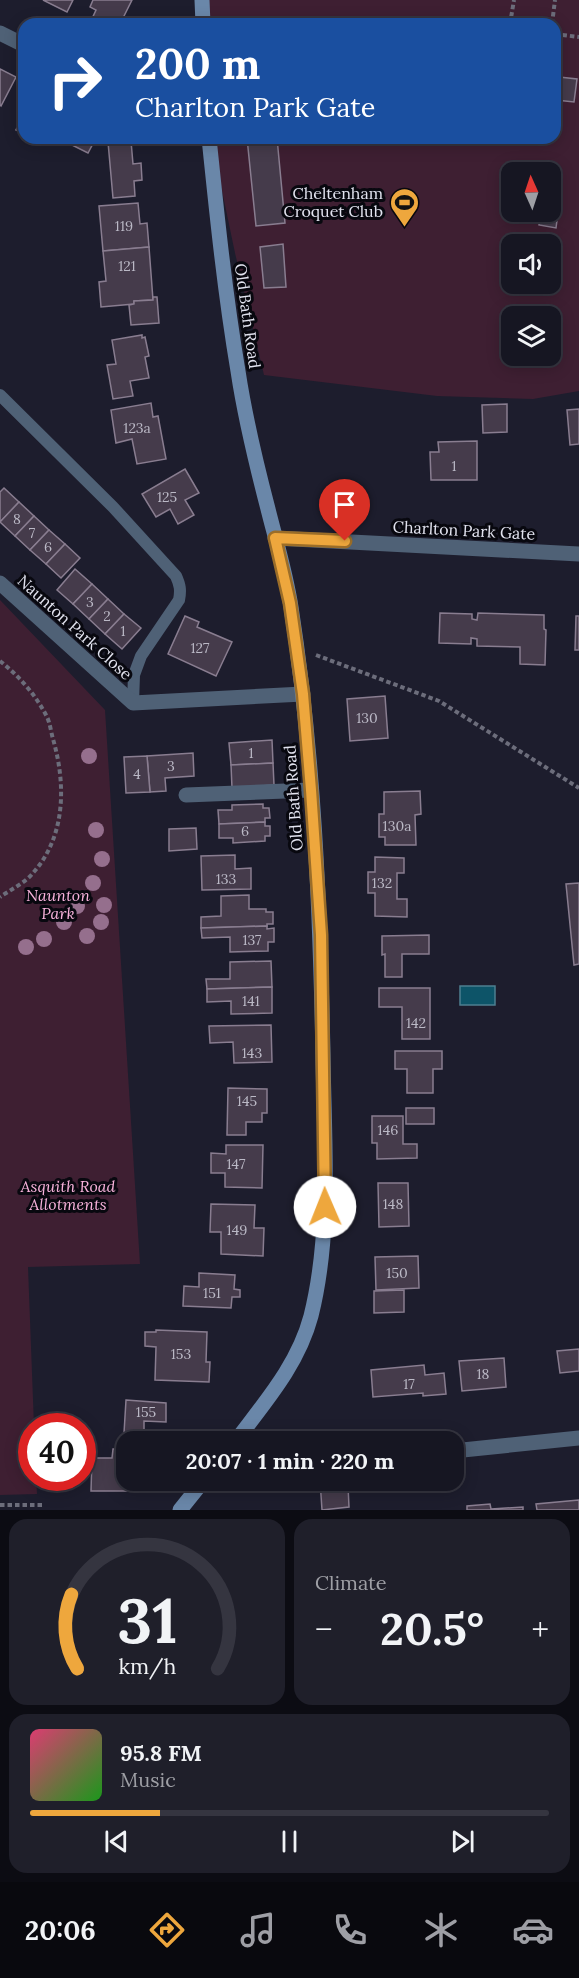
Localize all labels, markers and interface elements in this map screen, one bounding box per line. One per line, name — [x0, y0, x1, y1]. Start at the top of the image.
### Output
text: 200 m — [135, 37, 261, 91]
icon: right — [36, 42, 114, 120]
text: Charlton Park Gate — [135, 90, 375, 124]
north arrow — [501, 162, 561, 222]
map controls — [501, 162, 561, 366]
place label: Cheltenham Croquet Club — [284, 183, 383, 221]
sports icon: Cheltenham Croquet Club — [388, 186, 420, 228]
house number: 119 — [115, 217, 133, 235]
button: sound — [501, 234, 561, 294]
house number: 121 — [118, 257, 136, 275]
street label: Old Bath Road — [231, 262, 265, 370]
button: layers — [501, 306, 561, 366]
house number: 123a — [123, 419, 151, 437]
house number: 1 — [451, 457, 457, 475]
pin — [319, 479, 370, 541]
house number: 125 — [157, 488, 177, 506]
icon: arrive — [328, 488, 361, 521]
house number: 8 — [13, 510, 21, 528]
street label: Charlton Park Gate — [392, 516, 536, 544]
house number: 7 — [29, 524, 36, 542]
house number: 6 — [44, 538, 52, 556]
street label: Naunton Park Close — [14, 570, 137, 684]
house number: 3 — [86, 593, 94, 611]
house number: 2 — [103, 607, 111, 625]
house number: 1 — [120, 622, 126, 640]
house number: 127 — [190, 639, 210, 657]
house number: 130 — [356, 709, 378, 727]
house number: 1 — [248, 744, 254, 762]
street label: Old Bath Road — [279, 744, 307, 852]
house number: 3 — [167, 757, 175, 775]
house number: 4 — [133, 765, 141, 783]
house number: 130a — [383, 817, 411, 835]
house number: 6 — [241, 822, 249, 840]
house number: 133 — [216, 870, 237, 888]
house number: 132 — [372, 874, 392, 892]
park label: Naunton Park — [26, 885, 90, 923]
house number: 137 — [242, 931, 262, 949]
house number: 141 — [242, 992, 260, 1010]
house number: 142 — [406, 1014, 426, 1032]
house number: 143 — [242, 1044, 262, 1062]
house number: 145 — [237, 1092, 257, 1110]
house number: 146 — [378, 1121, 398, 1139]
house number: 147 — [226, 1155, 246, 1173]
position arrow — [293, 1175, 357, 1239]
park label: Asquith Road Allotments — [20, 1176, 116, 1214]
house number: 148 — [383, 1195, 403, 1213]
house number: 149 — [227, 1221, 247, 1239]
house number: 150 — [386, 1264, 408, 1282]
house number: 151 — [203, 1284, 221, 1302]
house number: 153 — [171, 1345, 191, 1363]
house number: 18 — [477, 1365, 490, 1383]
house number: 17 — [403, 1375, 415, 1393]
house number: 155 — [136, 1403, 156, 1421]
speed limit sign: 40 — [18, 1413, 96, 1491]
text: 20:07 · 1 min · 220 m — [186, 1447, 394, 1475]
text: Climate — [315, 1570, 387, 1595]
text: 31 — [117, 1580, 177, 1660]
text: 20.5° — [380, 1600, 484, 1657]
text: − — [315, 1608, 333, 1650]
text: + — [531, 1608, 549, 1650]
text: km/h — [118, 1652, 176, 1680]
text: 95.8 FM — [120, 1739, 202, 1767]
text: Music — [120, 1767, 176, 1792]
icon: previous — [100, 1825, 133, 1858]
icon: pause — [273, 1825, 306, 1858]
icon: next — [446, 1825, 479, 1858]
icon: directions — [146, 1909, 188, 1951]
icon: music — [237, 1909, 279, 1951]
icon: phone — [329, 1909, 371, 1951]
icon: climate — [420, 1909, 462, 1951]
icon: car — [512, 1909, 554, 1951]
text: 20:06 — [25, 1913, 96, 1947]

